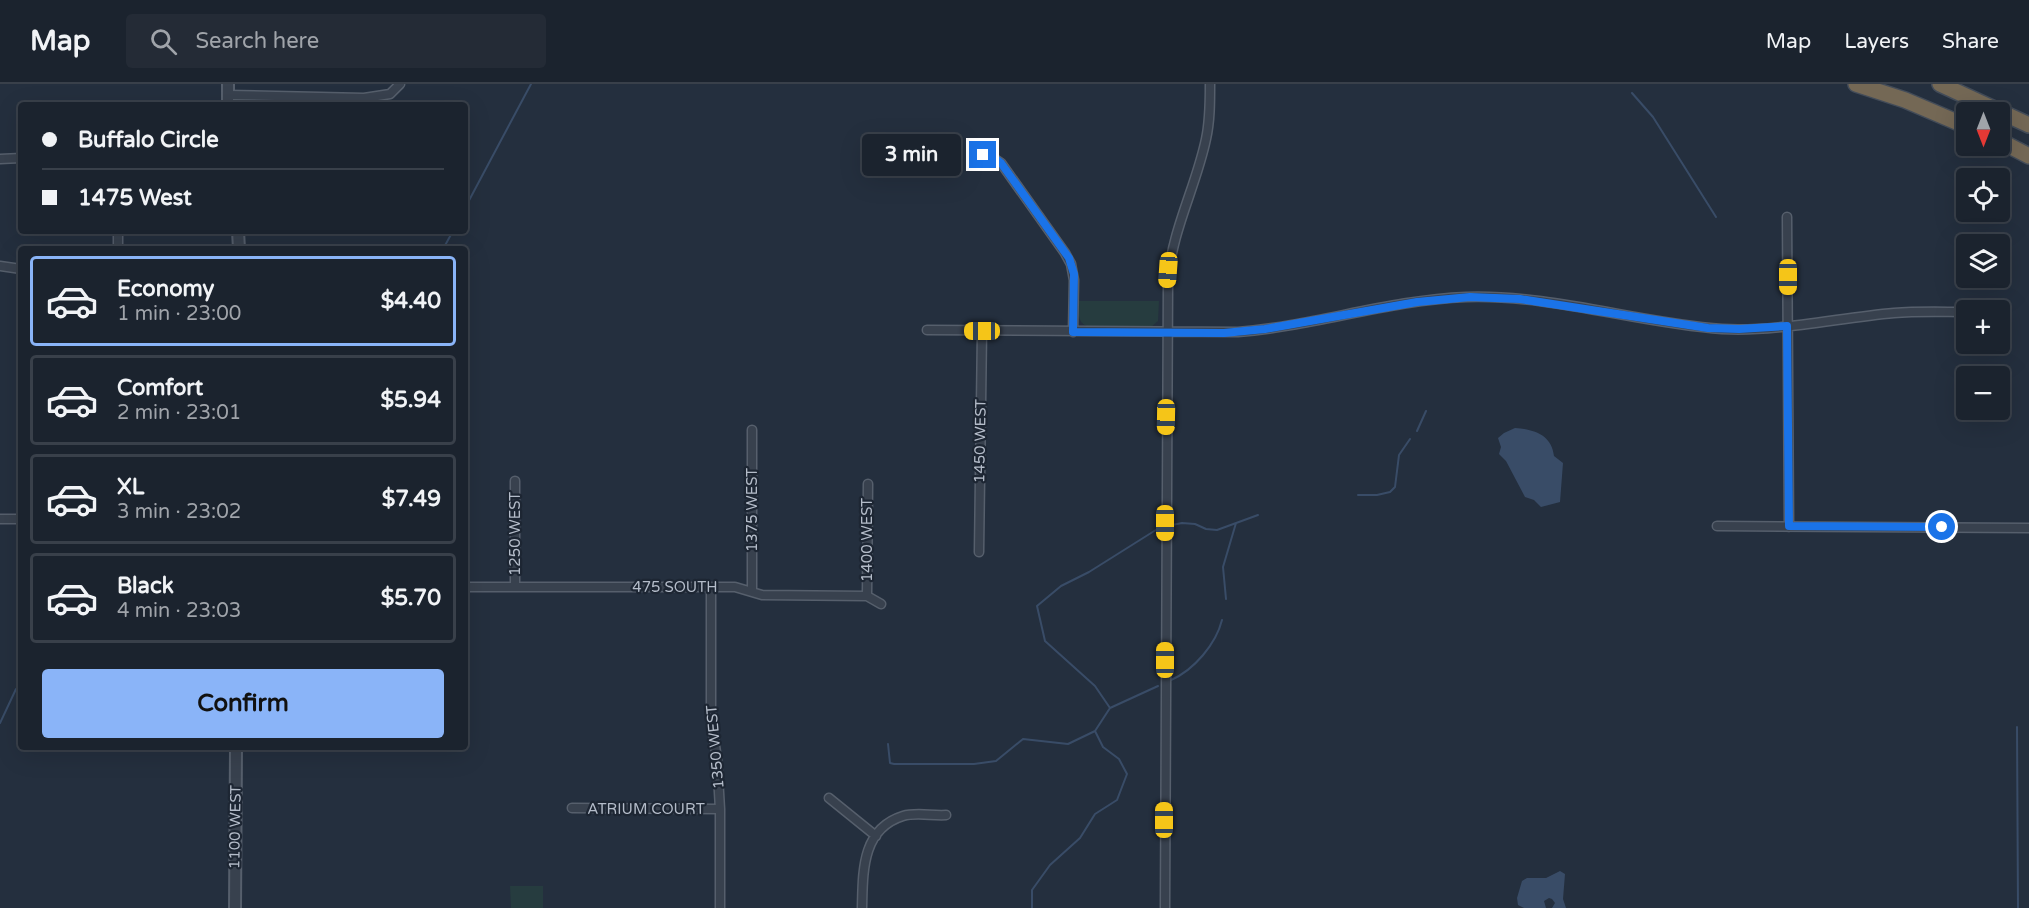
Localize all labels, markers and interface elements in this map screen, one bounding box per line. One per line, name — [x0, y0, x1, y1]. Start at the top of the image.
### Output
search box — [126, 14, 546, 68]
text: Map — [30, 24, 90, 58]
icon: search — [147, 25, 180, 58]
text: Search here — [195, 28, 319, 54]
text: Map — [1766, 29, 1811, 54]
text: Layers — [1844, 29, 1909, 54]
text: Share — [1942, 29, 1999, 54]
north arrow — [1956, 102, 2010, 156]
map controls — [1956, 102, 2010, 420]
text: Buffalo Circle — [78, 127, 219, 153]
callout: 3 min — [863, 134, 962, 176]
route end — [969, 141, 996, 168]
text: 3 min — [885, 143, 938, 167]
button: locate — [1956, 168, 2010, 222]
text: 1475 West — [78, 185, 192, 211]
button: layers — [1956, 234, 2010, 288]
car — [1158, 251, 1178, 289]
car — [1779, 259, 1797, 295]
icon: car — [45, 274, 99, 328]
text: Economy — [117, 276, 214, 302]
text: $4.40 — [381, 288, 441, 314]
button: + — [1956, 300, 2010, 354]
text: 1 min · 23:00 — [117, 302, 241, 326]
car — [964, 322, 1000, 340]
button: − — [1956, 366, 2010, 420]
icon: car — [45, 373, 99, 427]
text: Comfort — [117, 375, 203, 401]
text: $5.94 — [380, 387, 441, 413]
street label: 1450 WEST — [970, 399, 990, 483]
car — [1157, 399, 1175, 435]
text: 2 min · 23:01 — [117, 401, 241, 425]
street label: 1375 WEST — [743, 468, 761, 552]
icon: car — [45, 472, 99, 526]
text: XL — [117, 474, 144, 500]
text: $7.49 — [382, 486, 441, 512]
street label: 1250 WEST — [506, 492, 524, 576]
street label: 1400 WEST — [858, 498, 876, 582]
text: 3 min · 23:02 — [117, 500, 241, 524]
car — [1156, 505, 1174, 541]
route start — [1928, 513, 1955, 540]
icon: car — [45, 571, 99, 625]
text: Black — [117, 573, 174, 599]
street label: 475 SOUTH — [632, 578, 718, 596]
text: $5.70 — [381, 585, 441, 611]
text: 4 min · 23:03 — [117, 599, 241, 623]
car — [1156, 642, 1174, 678]
button: Confirm — [42, 669, 444, 738]
street label: 1350 WEST — [702, 704, 728, 790]
street label: 1100 WEST — [225, 785, 245, 869]
street label: ATRIUM COURT — [587, 800, 705, 818]
car — [1155, 802, 1173, 838]

